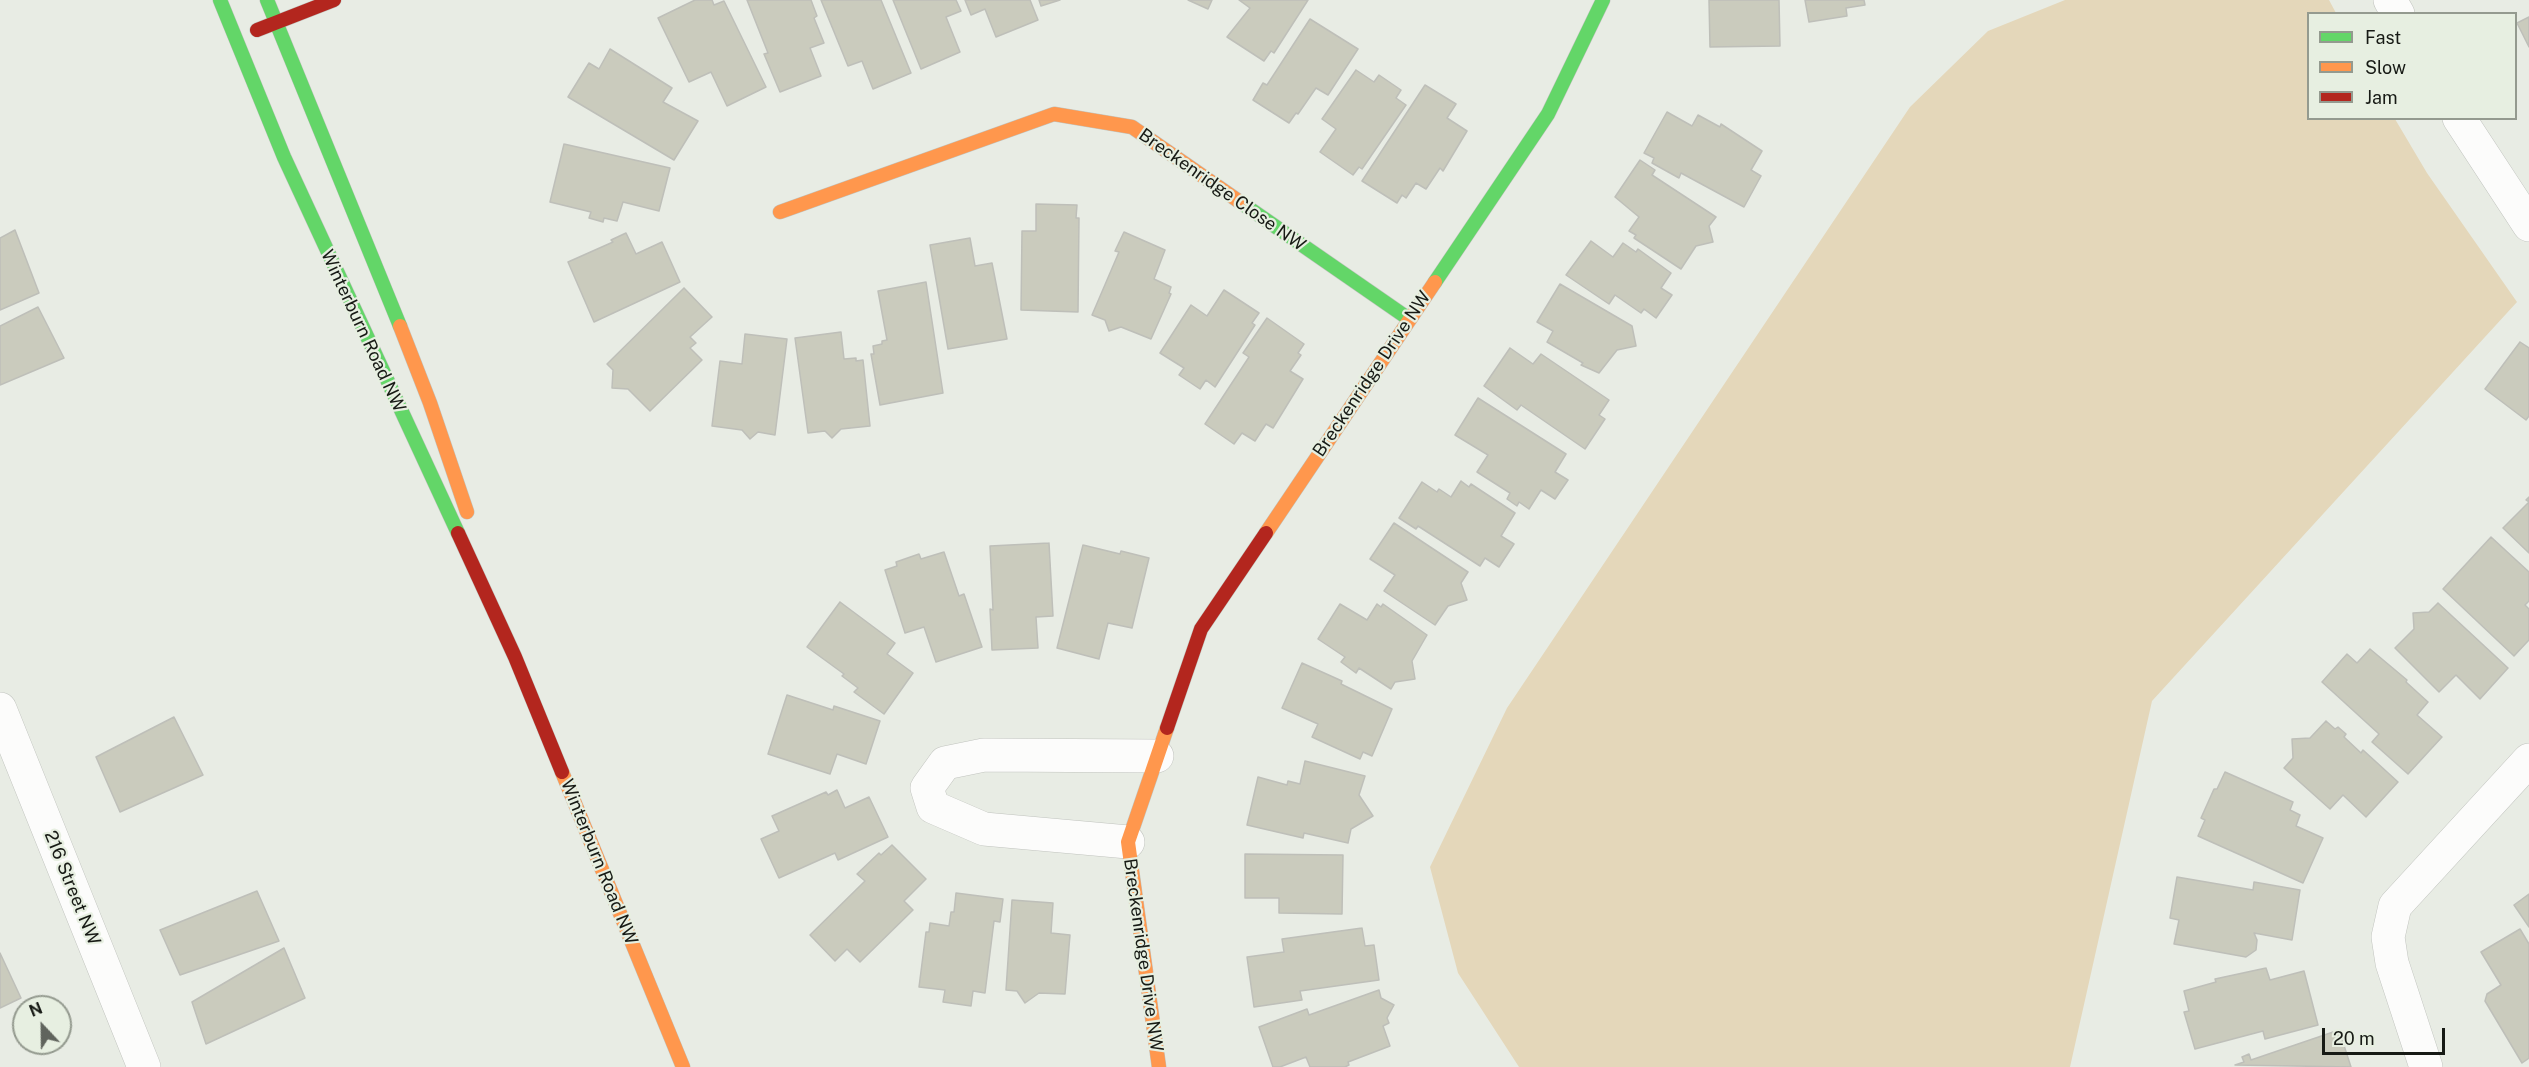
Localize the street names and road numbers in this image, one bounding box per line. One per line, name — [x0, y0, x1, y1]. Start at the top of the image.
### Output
street label: Breckenridge Close NW — [1134, 124, 1310, 256]
street label: Winterburn Road NW — [316, 246, 410, 416]
street label: Breckenridge Drive NW — [1309, 287, 1435, 461]
street label: Winterburn Road NW — [556, 776, 642, 948]
street label: 216 Street NW — [39, 828, 105, 948]
street label: Breckenridge Drive NW — [1119, 857, 1167, 1053]

